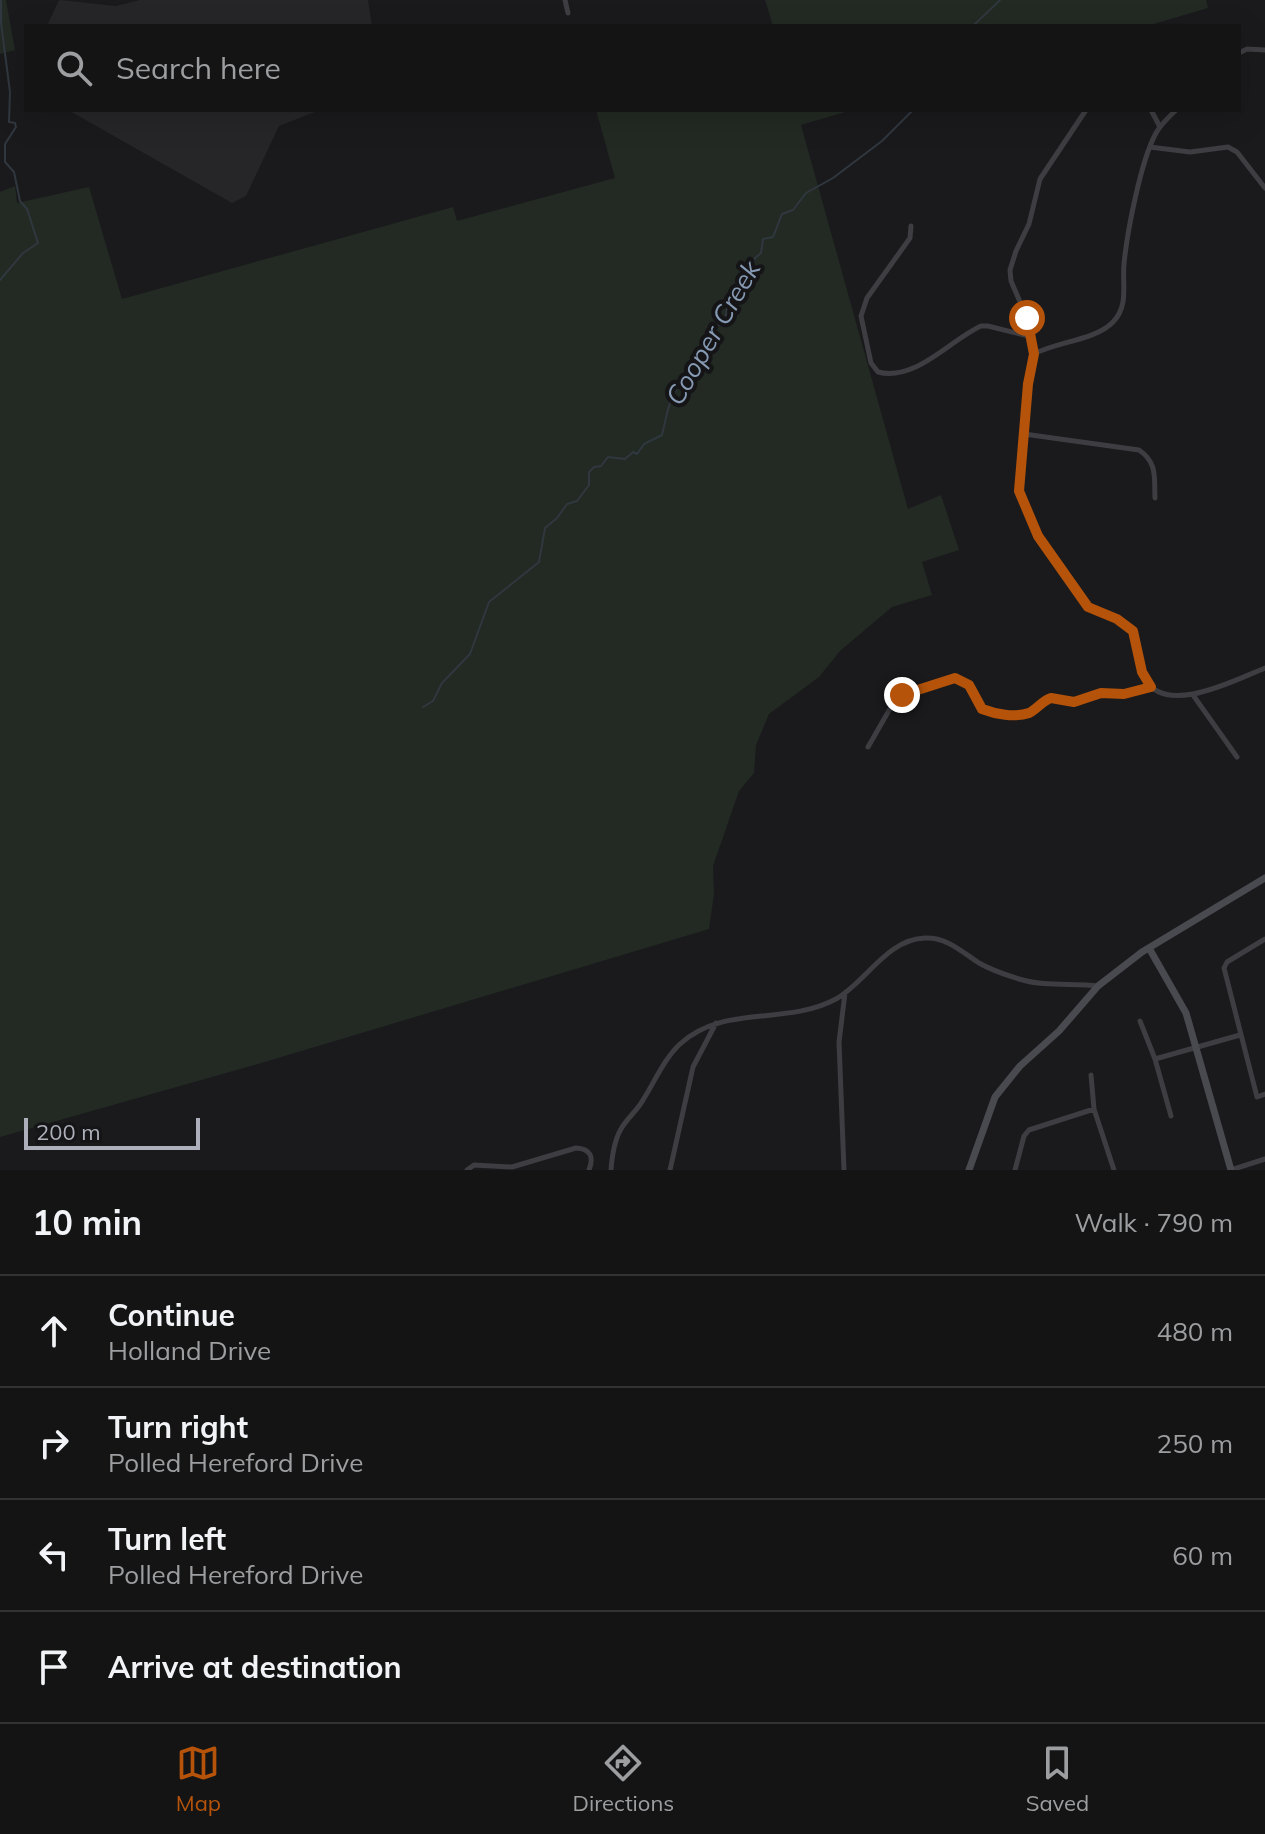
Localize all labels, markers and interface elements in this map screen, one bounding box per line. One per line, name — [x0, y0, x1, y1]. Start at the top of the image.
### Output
search box — [24, 24, 1241, 112]
icon: search — [52, 46, 96, 90]
text: Search here — [116, 49, 281, 87]
water label: Cooper Creek — [658, 254, 767, 411]
route start — [1009, 300, 1045, 336]
route end — [884, 677, 920, 713]
scale bar — [24, 1114, 200, 1150]
text: 200 m — [36, 1118, 101, 1146]
text: 10 min — [32, 1201, 142, 1244]
text: Walk · 790 m — [1074, 1206, 1233, 1239]
text: Continue — [108, 1296, 235, 1334]
icon: ahead — [32, 1309, 76, 1353]
text: 480 m — [1157, 1315, 1233, 1348]
text: Holland Drive — [108, 1334, 271, 1367]
text: Turn right — [108, 1408, 248, 1446]
icon: right — [32, 1421, 76, 1465]
text: 250 m — [1157, 1427, 1233, 1460]
text: Polled Hereford Drive — [108, 1446, 363, 1479]
text: Turn left — [108, 1520, 226, 1558]
icon: left — [32, 1533, 76, 1577]
text: 60 m — [1172, 1539, 1233, 1572]
text: Polled Hereford Drive — [108, 1558, 363, 1591]
icon: arrive — [32, 1645, 76, 1689]
text: Arrive at destination — [108, 1648, 402, 1686]
tab: Map — [176, 1741, 221, 1817]
tab: Directions — [573, 1741, 674, 1817]
tab: Saved — [1026, 1741, 1089, 1817]

